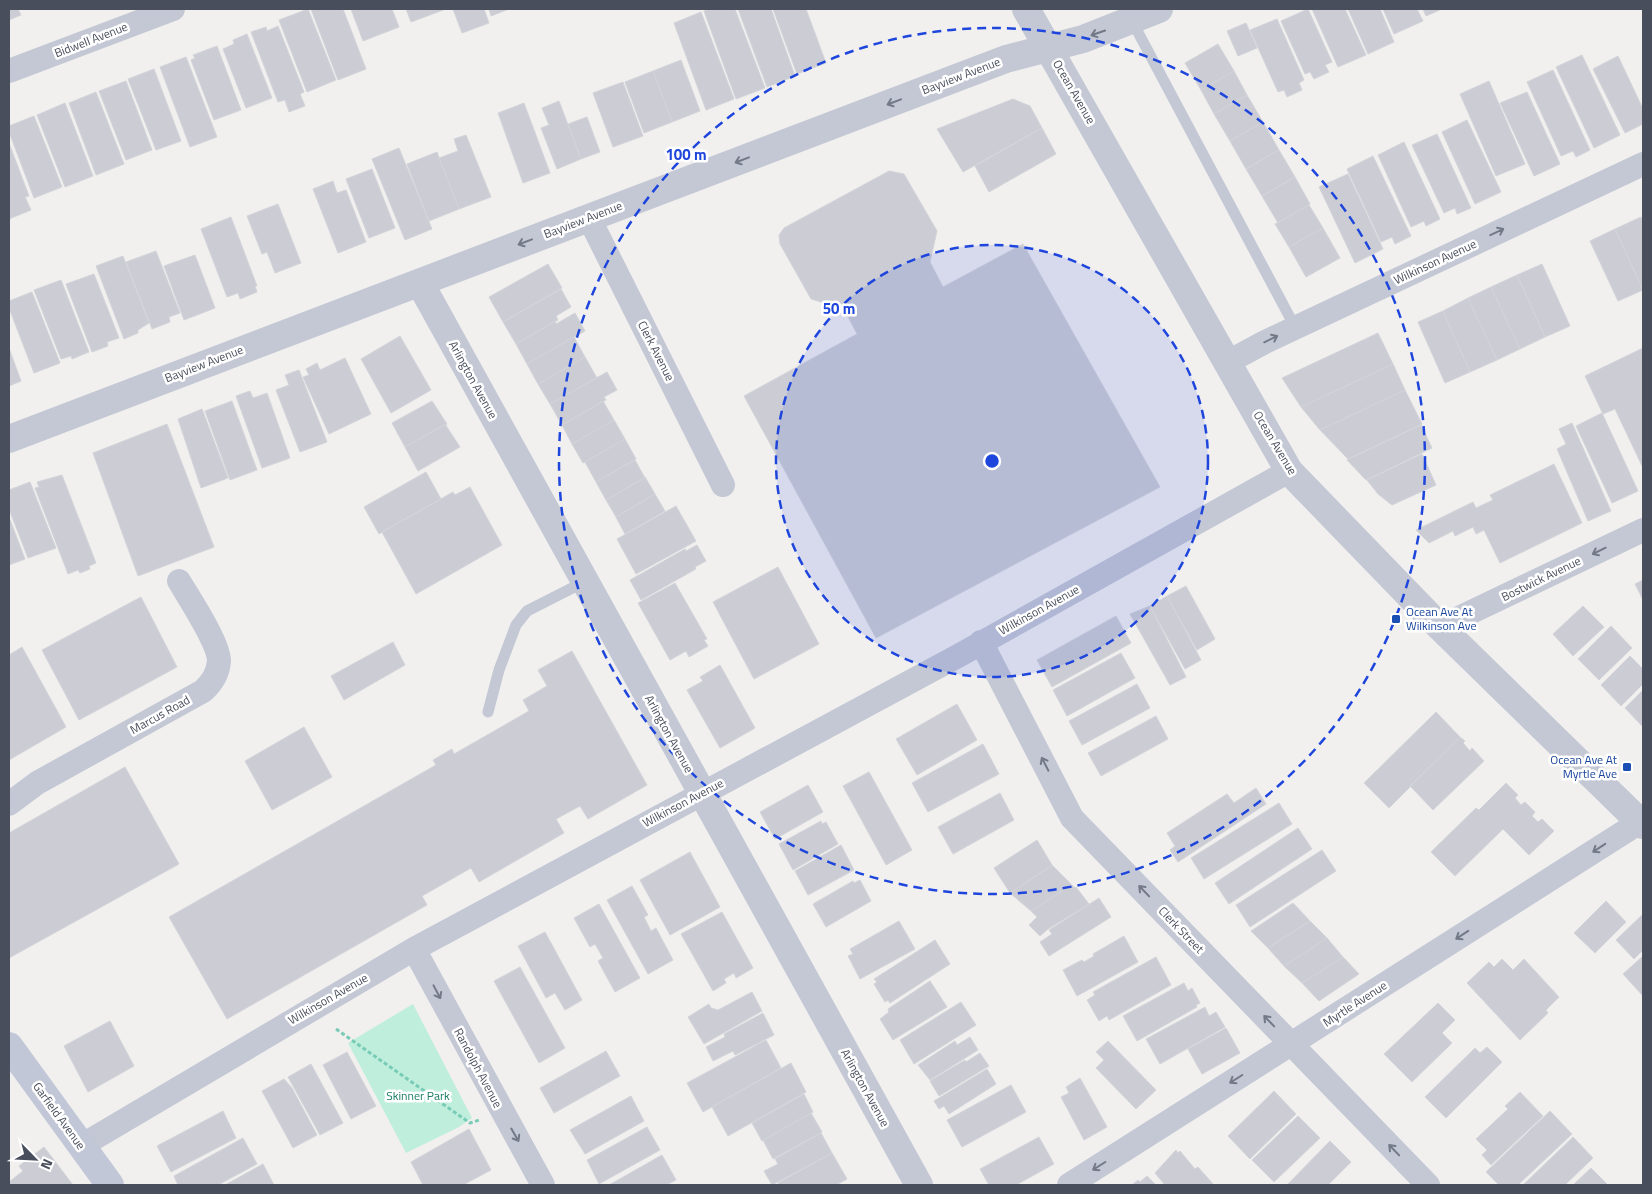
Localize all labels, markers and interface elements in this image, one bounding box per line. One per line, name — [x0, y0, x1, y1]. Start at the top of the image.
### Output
street label: Bidwell Avenue — [51, 17, 130, 62]
one-way arrow — [1091, 29, 1106, 38]
street label: Bayview Avenue — [919, 52, 1003, 99]
street label: Ocean Avenue — [1048, 56, 1101, 128]
one-way arrow — [887, 98, 902, 107]
text: 100 m — [665, 143, 707, 166]
one-way arrow — [735, 156, 750, 165]
street label: Bayview Avenue — [541, 196, 625, 243]
one-way arrow — [1489, 227, 1504, 237]
street label: Wilkinson Avenue — [1390, 234, 1479, 289]
one-way arrow — [518, 238, 533, 247]
text: 50 m — [823, 297, 855, 320]
street label: Clerk Avenue — [633, 317, 680, 384]
one-way arrow — [1263, 334, 1278, 343]
street label: Arlington Avenue — [444, 337, 503, 422]
street label: Bayview Avenue — [162, 340, 246, 387]
street label: Ocean Avenue — [1249, 407, 1302, 478]
centre of rings — [983, 452, 1001, 470]
one-way arrow — [1592, 547, 1607, 556]
street label: Bostwick Avenue — [1498, 551, 1584, 606]
street label: Wilkinson Avenue — [995, 580, 1082, 640]
place label: Ocean Ave At Wilkinson Ave — [1406, 602, 1477, 635]
marker: Ocean Ave At Wilkinson Ave — [1390, 613, 1402, 625]
street label: Marcus Road — [126, 690, 193, 739]
street label: Arlington Avenue — [640, 691, 699, 776]
place label: Ocean Ave At Myrtle Ave — [1550, 750, 1618, 783]
one-way arrow — [1040, 757, 1050, 772]
marker: Ocean Ave At Myrtle Ave — [1621, 761, 1633, 773]
street label: Wilkinson Avenue — [639, 773, 727, 832]
one-way arrow — [1592, 842, 1606, 853]
one-way arrow — [1138, 885, 1150, 898]
street label: Clerk Street — [1154, 902, 1209, 958]
one-way arrow — [1455, 930, 1469, 941]
street label: Wilkinson Avenue — [284, 968, 371, 1029]
street label: Myrtle Avenue — [1319, 976, 1391, 1031]
one-way arrow — [433, 984, 442, 999]
one-way arrow — [1263, 1014, 1275, 1027]
street label: Randolph Avenue — [449, 1024, 508, 1111]
street label: Arlington Avenue — [836, 1045, 895, 1130]
one-way arrow — [1230, 1074, 1244, 1084]
street label: Garfield Avenue — [28, 1078, 90, 1153]
park label: Skinner Park — [386, 1086, 450, 1105]
one-way arrow — [510, 1127, 520, 1141]
north arrow — [10, 1134, 60, 1184]
one-way arrow — [1388, 1144, 1400, 1156]
text: N — [36, 1156, 59, 1173]
one-way arrow — [1093, 1161, 1107, 1171]

